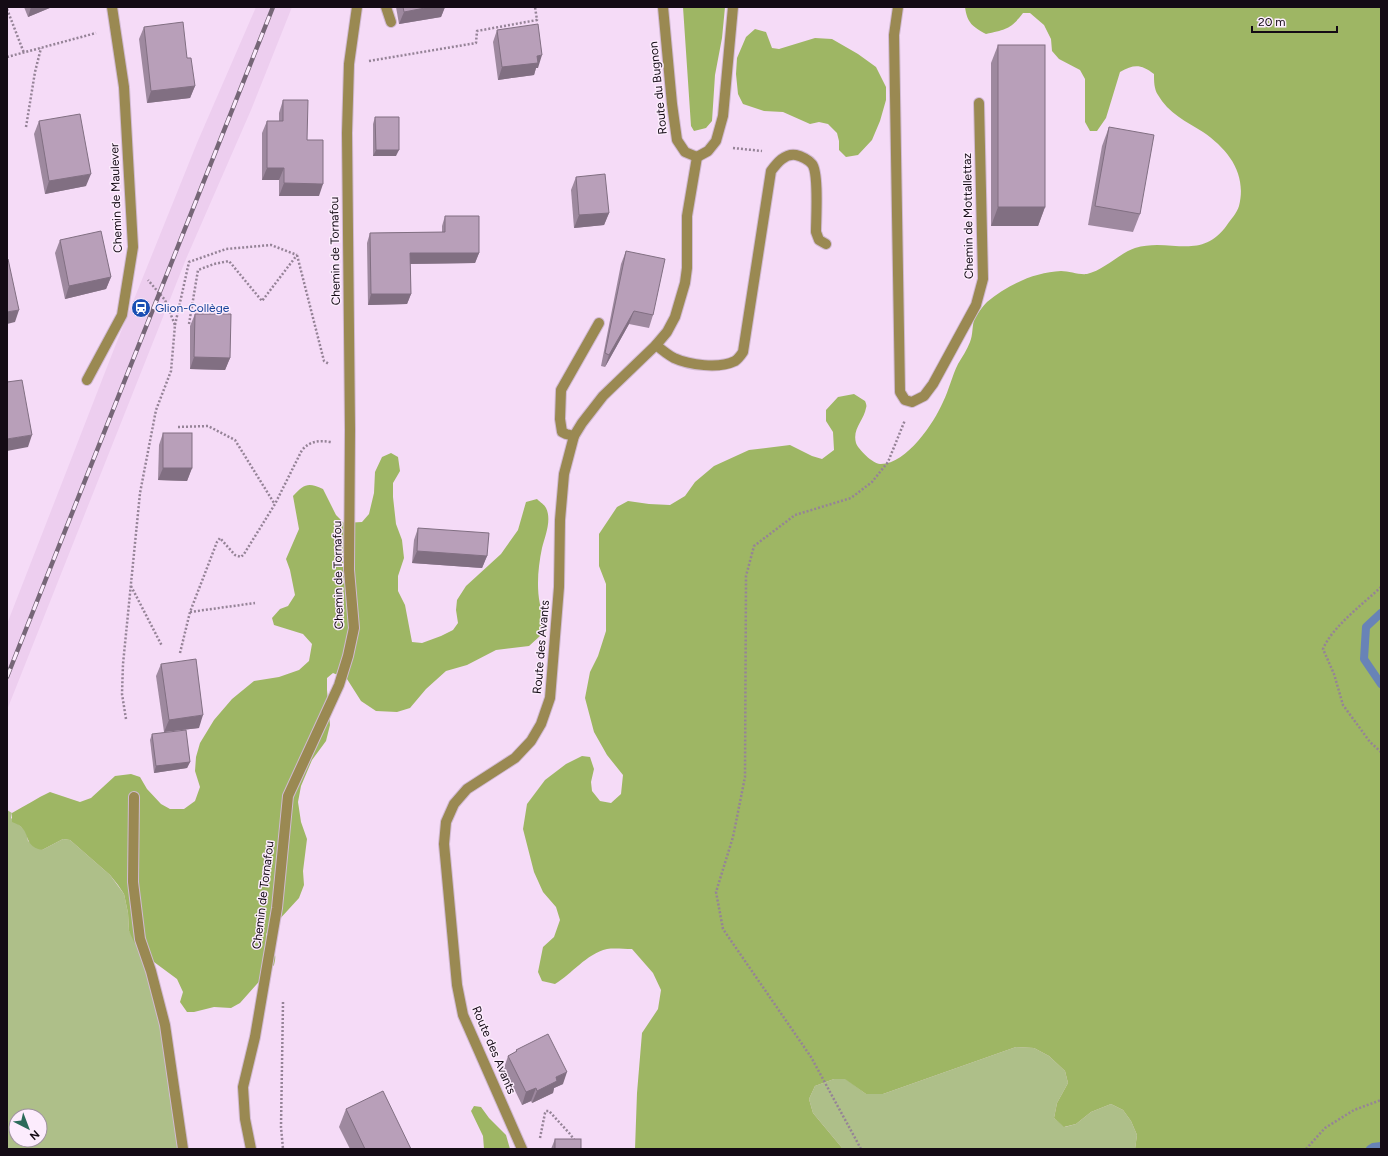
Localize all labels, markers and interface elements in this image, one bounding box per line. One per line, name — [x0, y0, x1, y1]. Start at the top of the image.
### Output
scale bar — [1252, 8, 1337, 34]
text: 20 m — [1258, 15, 1286, 29]
street label: Route du Bugnon — [646, 41, 670, 135]
street label: Chemin de Maulever — [107, 143, 125, 253]
street label: Chemin de Mottallettaz — [960, 153, 976, 279]
street label: Chemin de Tornafou — [327, 196, 343, 306]
station icon: Glion-Collège — [130, 297, 152, 319]
place label: Glion-Collège — [155, 301, 230, 315]
street label: Chemin de Tornafou — [330, 520, 346, 630]
street label: Route des Avants — [530, 599, 552, 695]
street label: Chemin de Tornafou — [249, 840, 277, 950]
street label: Route des Avants — [469, 1004, 519, 1097]
north arrow — [8, 1108, 48, 1148]
text: N — [27, 1127, 42, 1143]

